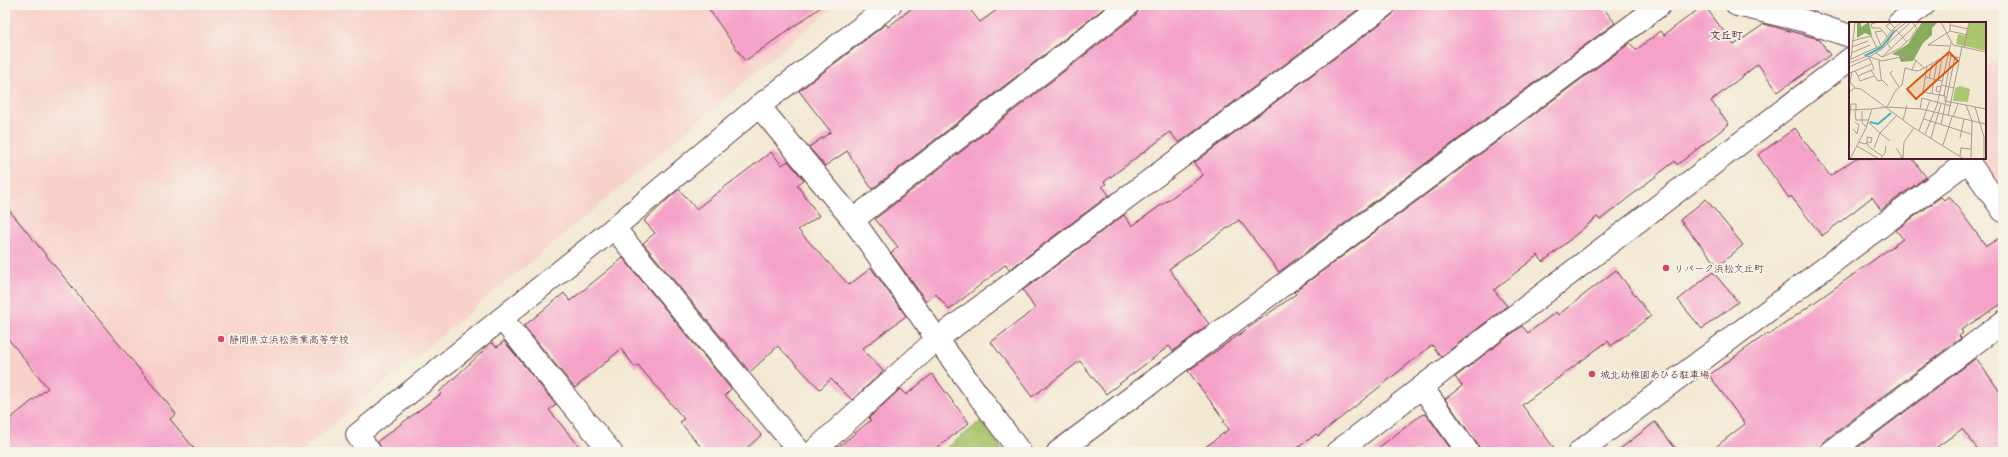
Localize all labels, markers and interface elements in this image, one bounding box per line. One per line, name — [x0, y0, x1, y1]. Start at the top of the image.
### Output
inset map — [1849, 22, 1986, 159]
district label: 文丘町 — [1710, 27, 1743, 42]
place label: リパーク浜松文丘町 — [1674, 261, 1764, 275]
marker: リパーク浜松文丘町 — [1661, 263, 1671, 273]
place label: 静岡県立浜松商業高等学校 — [229, 332, 349, 346]
marker: 静岡県立浜松商業高等学校 — [216, 334, 226, 344]
place label: 城北幼稚園あひる駐車場 — [1600, 367, 1710, 381]
marker: 城北幼稚園あひる駐車場 — [1587, 369, 1597, 379]

